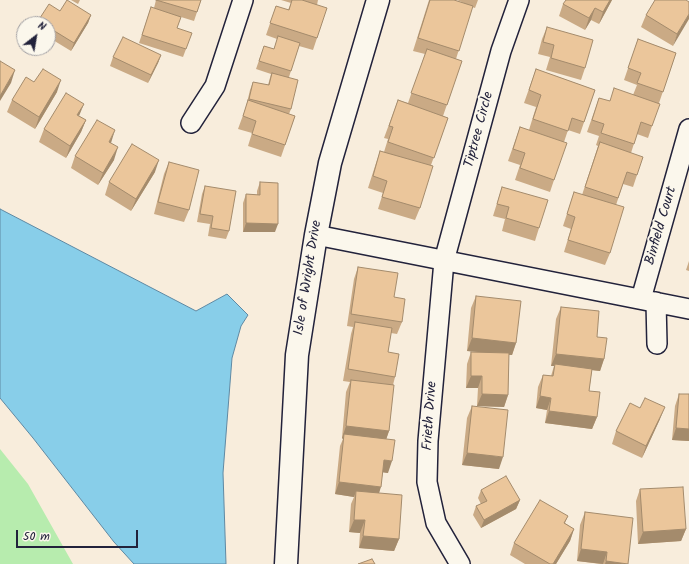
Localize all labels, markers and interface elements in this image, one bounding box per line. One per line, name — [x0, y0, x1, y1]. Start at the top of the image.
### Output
north arrow — [16, 16, 56, 56]
text: N — [34, 17, 49, 36]
street label: Tiptree Circle — [462, 90, 498, 170]
street label: Binfield Court — [643, 185, 681, 267]
street label: Isle of Wright Drive — [292, 219, 326, 337]
street label: Frieth Drive — [420, 381, 442, 451]
scale bar — [18, 522, 140, 548]
text: 50 m — [23, 527, 50, 546]

